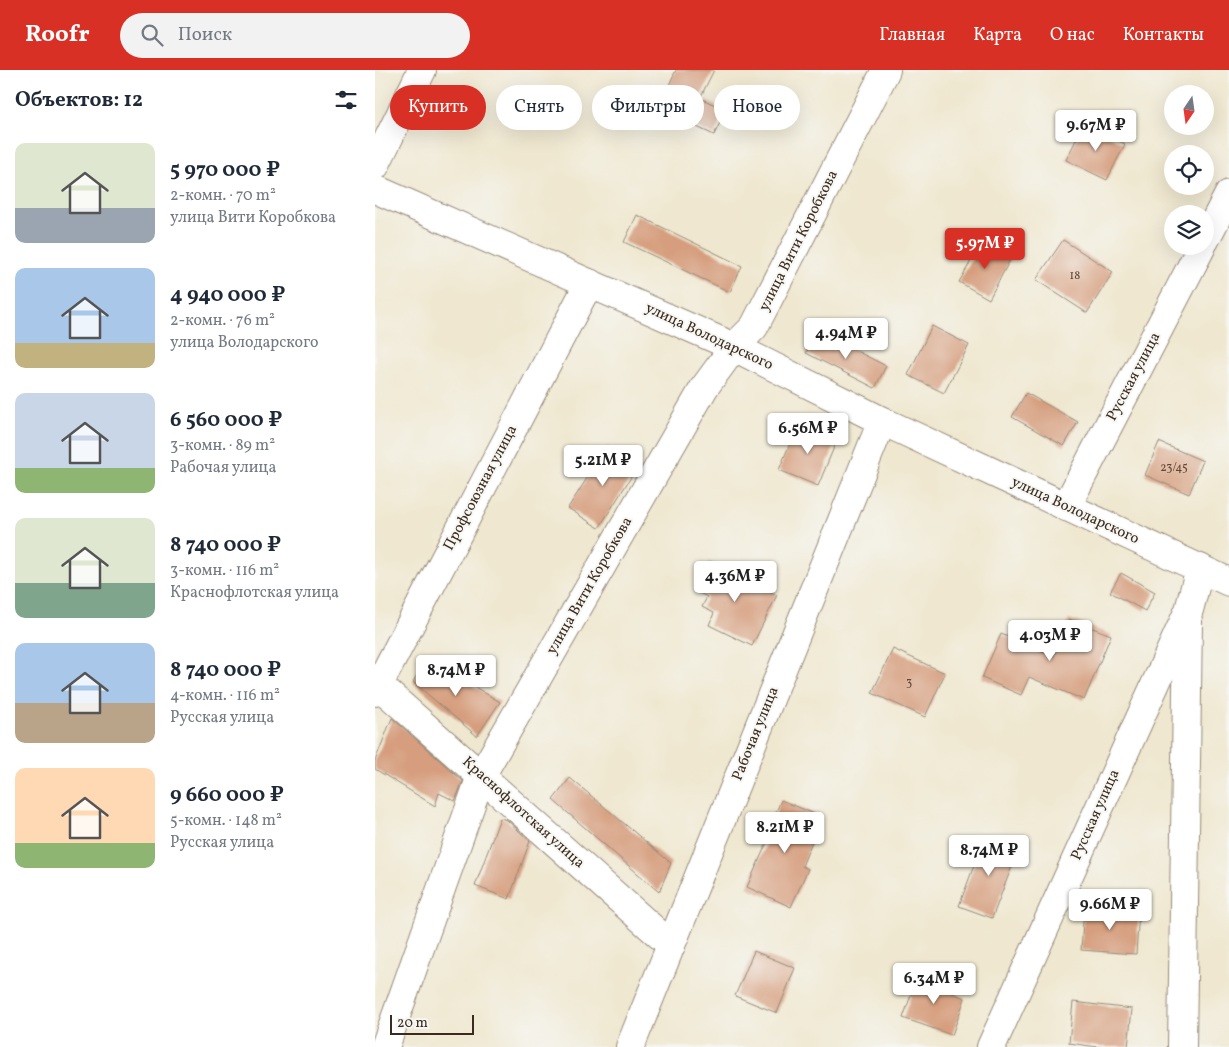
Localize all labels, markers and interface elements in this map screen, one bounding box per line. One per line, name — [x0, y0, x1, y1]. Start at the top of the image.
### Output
search box — [120, 13, 470, 58]
text: Roofr — [25, 18, 90, 52]
icon: search — [138, 21, 166, 49]
text: Поиск — [178, 22, 232, 48]
text: Главная — [879, 23, 945, 48]
text: Карта — [973, 23, 1022, 48]
text: О нас — [1050, 23, 1095, 48]
text: Контакты — [1123, 23, 1204, 48]
chip: Купить — [390, 85, 486, 130]
chip: Снять — [496, 85, 582, 130]
chip: Фильтры — [592, 85, 704, 130]
chip: Новое — [714, 85, 800, 130]
north arrow — [1164, 85, 1214, 135]
map controls — [1164, 85, 1214, 255]
text: Объектов: 12 — [15, 86, 143, 115]
icon: filters — [332, 86, 360, 114]
pin: 9.67M ₽ — [1050, 109, 1142, 152]
text: 9.67M ₽ — [1066, 115, 1126, 137]
button: locate — [1164, 145, 1214, 195]
text: 5 970 000 ₽ — [170, 156, 280, 185]
icon: home — [55, 163, 115, 223]
street label: улица Вити Коробкова — [754, 167, 844, 315]
text: 2-комн. · 70 m² — [170, 185, 276, 207]
button: layers — [1164, 205, 1214, 255]
text: улица Вити Коробкова — [170, 207, 336, 229]
pin: 5.97M ₽ — [939, 228, 1031, 270]
text: 5.97M ₽ — [956, 233, 1014, 255]
house number: 18 — [1070, 268, 1080, 284]
text: 4 940 000 ₽ — [170, 281, 285, 310]
icon: home — [55, 288, 115, 348]
street label: улица Володарского — [641, 298, 777, 376]
text: 2-комн. · 76 m² — [170, 310, 275, 332]
pin: 4.94M ₽ — [800, 318, 892, 360]
text: 4.94M ₽ — [815, 323, 877, 345]
street label: Русская улица — [1102, 329, 1166, 425]
text: улица Володарского — [170, 332, 318, 354]
text: 6 560 000 ₽ — [170, 406, 282, 435]
pin: 6.56M ₽ — [762, 412, 854, 455]
icon: home — [55, 413, 115, 473]
text: 6.56M ₽ — [778, 418, 838, 440]
street label: Профсоюзная улица — [439, 421, 523, 555]
text: 3-комн. · 89 m² — [170, 435, 275, 457]
pin: 5.21M ₽ — [557, 444, 649, 487]
text: 5.21M ₽ — [575, 450, 631, 472]
text: Рабочая улица — [170, 457, 276, 479]
house number: 23/45 — [1160, 460, 1188, 476]
street label: улица Володарского — [1007, 472, 1143, 550]
street label: улица Вити Коробкова — [542, 513, 638, 659]
text: 8 740 000 ₽ — [170, 531, 281, 560]
icon: home — [55, 538, 115, 598]
text: 3-комн. · 116 m² — [170, 560, 279, 582]
pin: 4.36M ₽ — [689, 560, 781, 603]
text: 4.36M ₽ — [705, 566, 765, 588]
text: Краснофлотская улица — [170, 582, 339, 604]
pin: 4.03M ₽ — [1004, 620, 1096, 662]
text: 4.03M ₽ — [1019, 625, 1081, 647]
pin: 8.74M ₽ — [410, 654, 502, 697]
text: 8 740 000 ₽ — [170, 656, 281, 685]
text: 8.74M ₽ — [427, 660, 485, 682]
icon: home — [55, 663, 115, 723]
house number: 3 — [906, 675, 912, 691]
street label: Рабочая улица — [728, 684, 784, 784]
text: 4-комн. · 116 m² — [170, 685, 280, 707]
text: Русская улица — [170, 707, 274, 729]
street label: Краснофлотская улица — [457, 752, 589, 874]
street label: Русская улица — [1067, 766, 1125, 864]
text: 9 660 000 ₽ — [170, 781, 284, 810]
icon: home — [55, 788, 115, 848]
text: 5-комн. · 148 m² — [170, 810, 282, 832]
pin: 8.21M ₽ — [739, 812, 831, 854]
text: 8.21M ₽ — [756, 817, 814, 839]
text: Русская улица — [170, 832, 274, 854]
pin: 8.74M ₽ — [943, 834, 1035, 877]
text: 8.74M ₽ — [960, 840, 1018, 862]
pin: 9.66M ₽ — [1064, 888, 1156, 931]
text: 9.66M ₽ — [1080, 894, 1140, 916]
pin: 6.34M ₽ — [888, 962, 980, 1005]
text: 6.34M ₽ — [904, 968, 964, 990]
scale bar — [390, 1012, 474, 1035]
text: 20 m — [397, 1014, 428, 1033]

